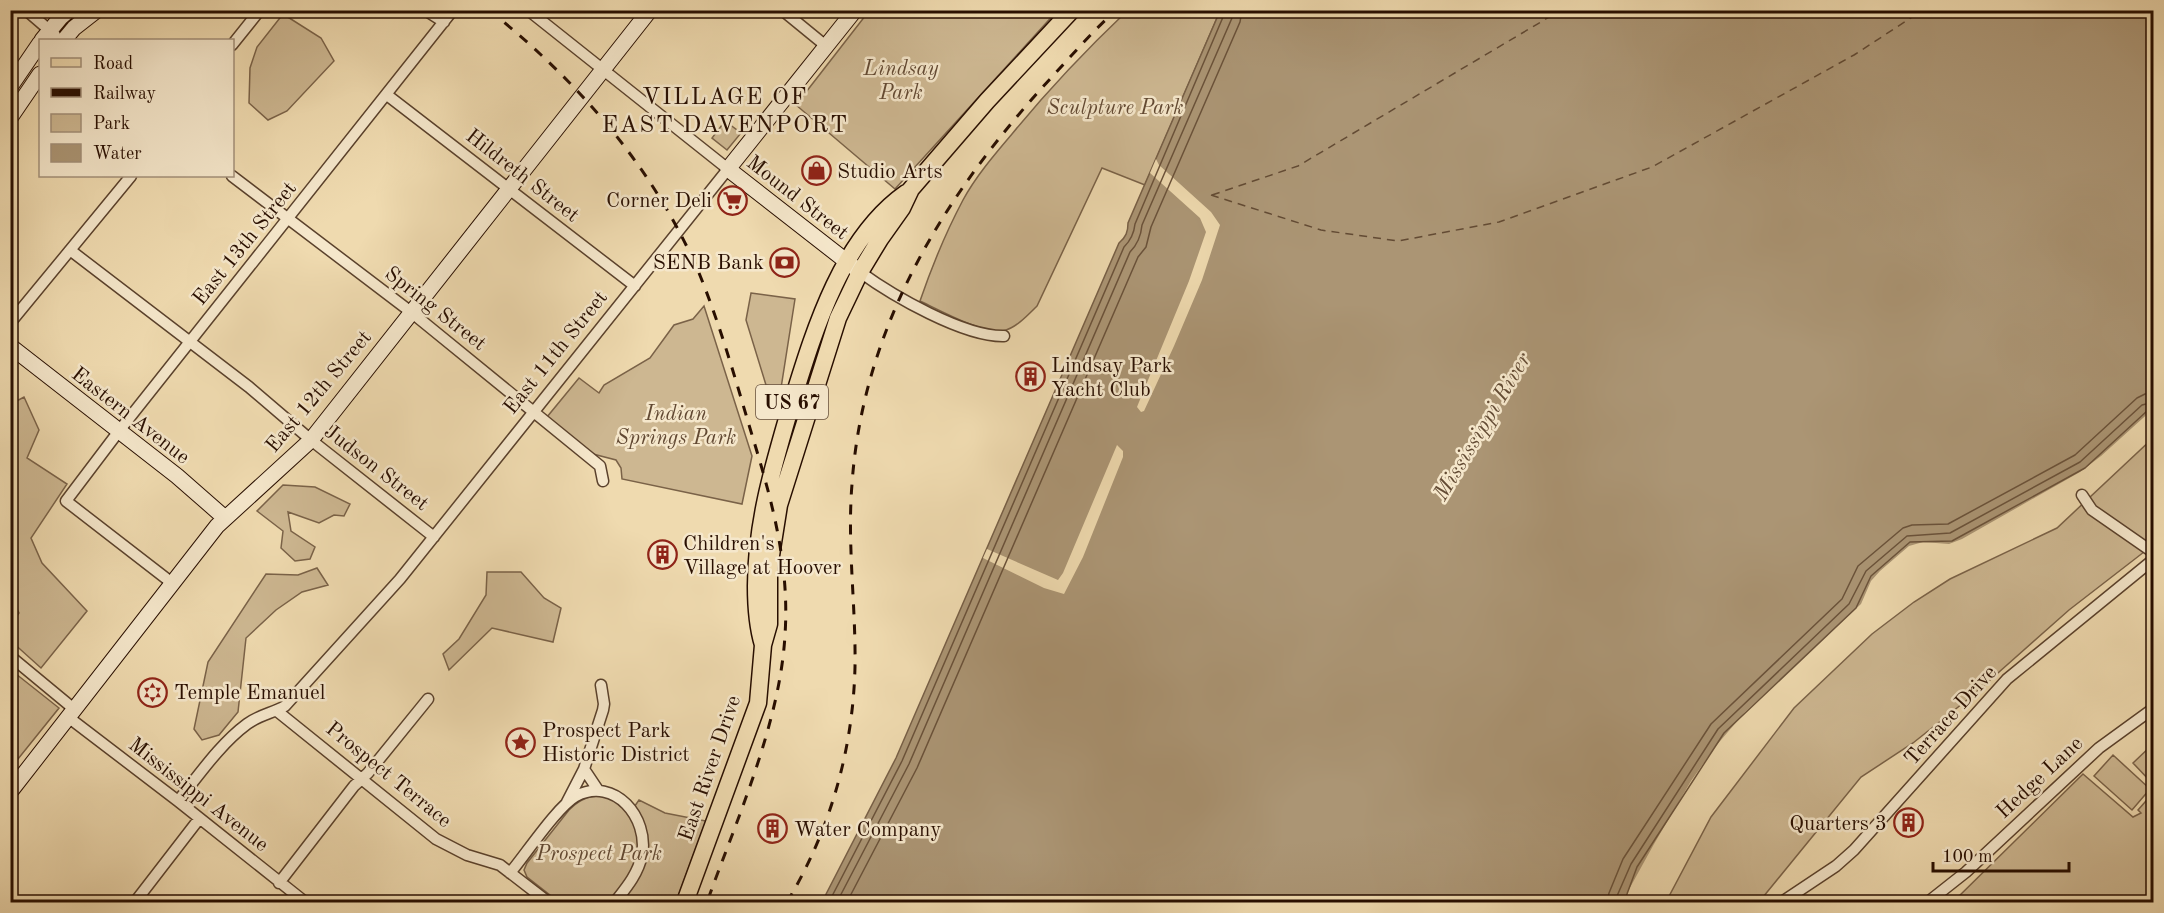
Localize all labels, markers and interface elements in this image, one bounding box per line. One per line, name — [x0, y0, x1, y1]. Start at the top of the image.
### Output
legend — [39, 39, 234, 177]
text: Road — [93, 55, 133, 73]
park label: Lindsay Park — [862, 59, 939, 104]
text: Railway — [93, 85, 156, 103]
district label: VILLAGE OF EAST DAVENPORT — [601, 86, 849, 138]
park label: Sculpture Park — [1046, 98, 1184, 119]
text: Park — [93, 115, 130, 133]
street label: Hildreth Street — [461, 126, 583, 227]
text: Water — [93, 145, 142, 163]
street label: Mound Street — [742, 152, 852, 244]
shop icon: Studio Arts — [800, 155, 832, 187]
place label: Studio Arts — [837, 162, 943, 183]
street label: East 13th Street — [189, 178, 301, 310]
supermarket icon: Corner Deli — [717, 184, 749, 216]
place label: Corner Deli — [606, 191, 712, 212]
bank icon: SENB Bank — [769, 246, 801, 278]
place label: SENB Bank — [653, 253, 764, 274]
street label: Spring Street — [380, 263, 490, 355]
street label: East 11th Street — [500, 287, 612, 419]
street label: East 12th Street — [262, 327, 376, 457]
water label: Mississippi River — [1430, 349, 1536, 506]
place label: Lindsay Park Yacht Club — [1051, 356, 1173, 401]
building icon: Lindsay Park Yacht Club — [1014, 361, 1046, 393]
street label: Eastern Avenue — [67, 364, 193, 469]
road number: US 67 — [756, 385, 828, 419]
park label: Indian Springs Park — [616, 404, 736, 449]
street label: Judson Street — [320, 421, 432, 515]
place label: Children's Village at Hoover — [683, 534, 841, 579]
building icon: Children's Village at Hoover — [646, 539, 678, 571]
street label: Terrace Drive — [1901, 662, 2001, 770]
synagogue icon: Temple Emanuel — [137, 676, 169, 708]
place label: Temple Emanuel — [174, 683, 326, 704]
street label: East River Drive — [676, 693, 745, 844]
street label: Prospect Terrace — [321, 718, 455, 832]
place label: Prospect Park Historic District — [542, 721, 690, 766]
place icon: Prospect Park Historic District — [505, 726, 537, 758]
street label: Hedge Lane — [1993, 733, 2087, 823]
street label: Mississippi Avenue — [124, 734, 272, 856]
building icon: Quarters 3 — [1892, 807, 1924, 839]
building icon: Water Company — [757, 813, 789, 845]
place label: Quarters 3 — [1789, 814, 1887, 835]
place label: Water Company — [794, 820, 942, 841]
scale bar — [1933, 835, 2070, 873]
park label: Prospect Park — [535, 844, 662, 865]
text: 100 m — [1942, 848, 1993, 866]

